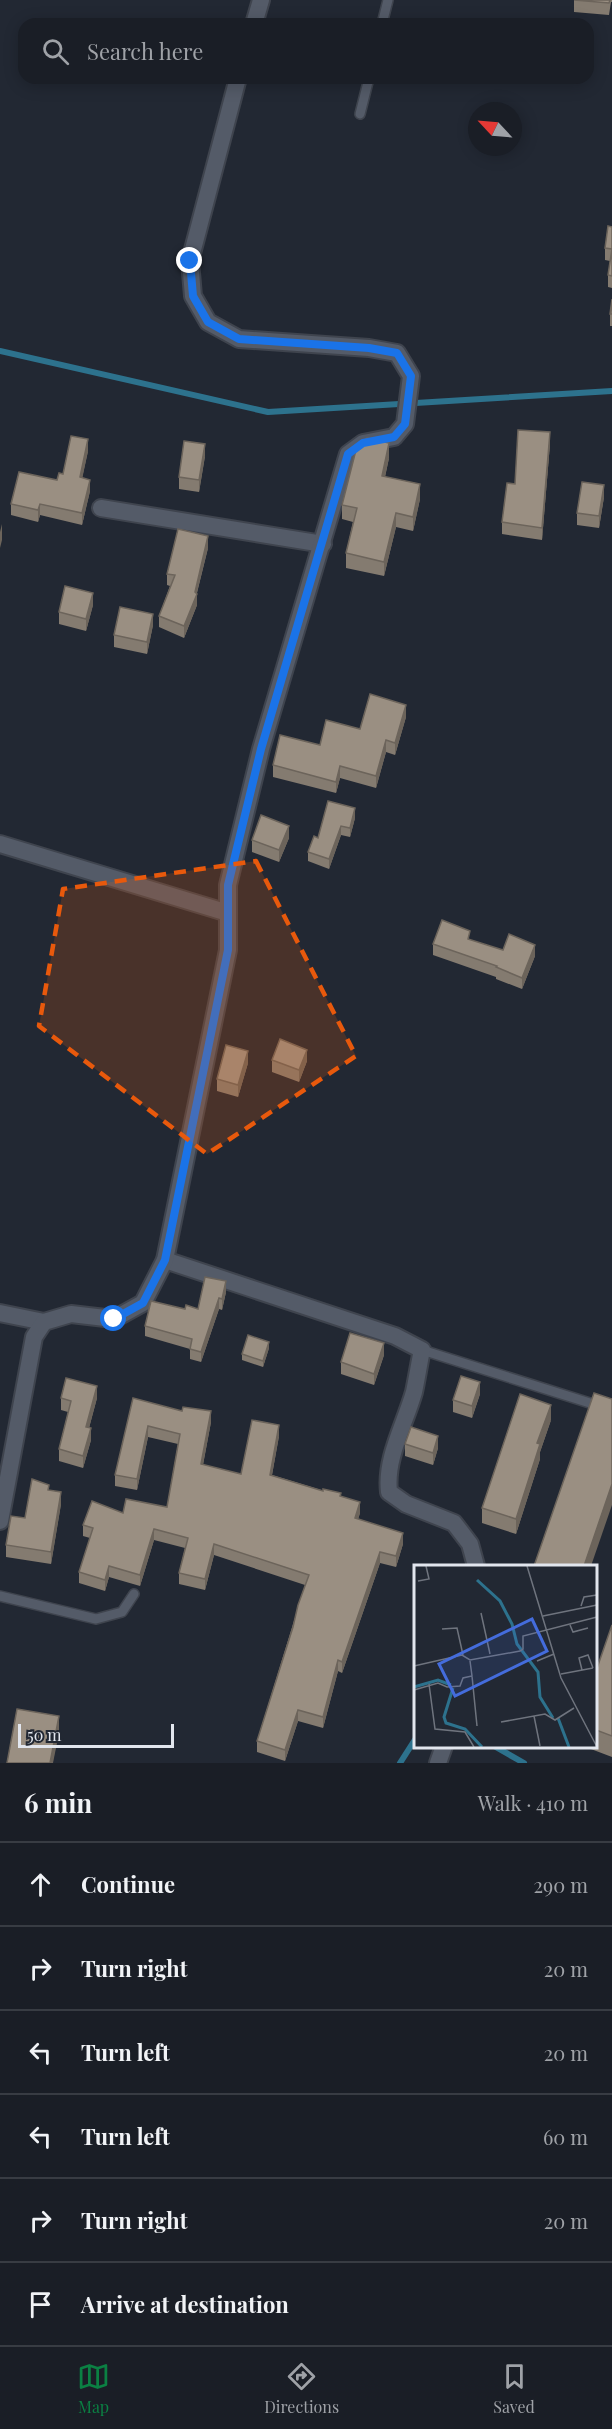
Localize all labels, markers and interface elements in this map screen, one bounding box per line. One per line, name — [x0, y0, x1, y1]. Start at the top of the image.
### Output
search box — [18, 18, 594, 84]
icon: search — [39, 35, 72, 68]
text: Search here — [87, 36, 203, 66]
north arrow — [468, 102, 522, 156]
route end — [176, 247, 202, 273]
route start — [100, 1305, 126, 1331]
inset map — [414, 1565, 597, 1748]
scale bar — [18, 1721, 174, 1748]
text: 50 m — [27, 1724, 61, 1745]
text: 6 min — [24, 1785, 92, 1820]
text: Walk · 410 m — [478, 1789, 588, 1816]
icon: ahead — [24, 1868, 57, 1901]
text: Continue — [81, 1869, 175, 1899]
text: 290 m — [534, 1871, 588, 1898]
icon: right — [24, 1952, 57, 1985]
text: Turn right — [81, 1953, 187, 1983]
text: 20 m — [544, 1955, 588, 1982]
icon: left — [24, 2036, 57, 2069]
text: Turn left — [81, 2037, 170, 2067]
text: 20 m — [544, 2039, 588, 2066]
icon: left — [24, 2120, 57, 2153]
text: Turn left — [81, 2121, 170, 2151]
text: 60 m — [543, 2123, 588, 2150]
icon: right — [24, 2204, 57, 2237]
text: Turn right — [81, 2205, 187, 2235]
text: 20 m — [544, 2207, 588, 2234]
icon: arrive — [24, 2288, 57, 2321]
text: Arrive at destination — [81, 2289, 289, 2319]
tab: Map — [77, 2360, 110, 2417]
tab: Directions — [264, 2360, 339, 2417]
tab: Saved — [493, 2360, 535, 2417]

